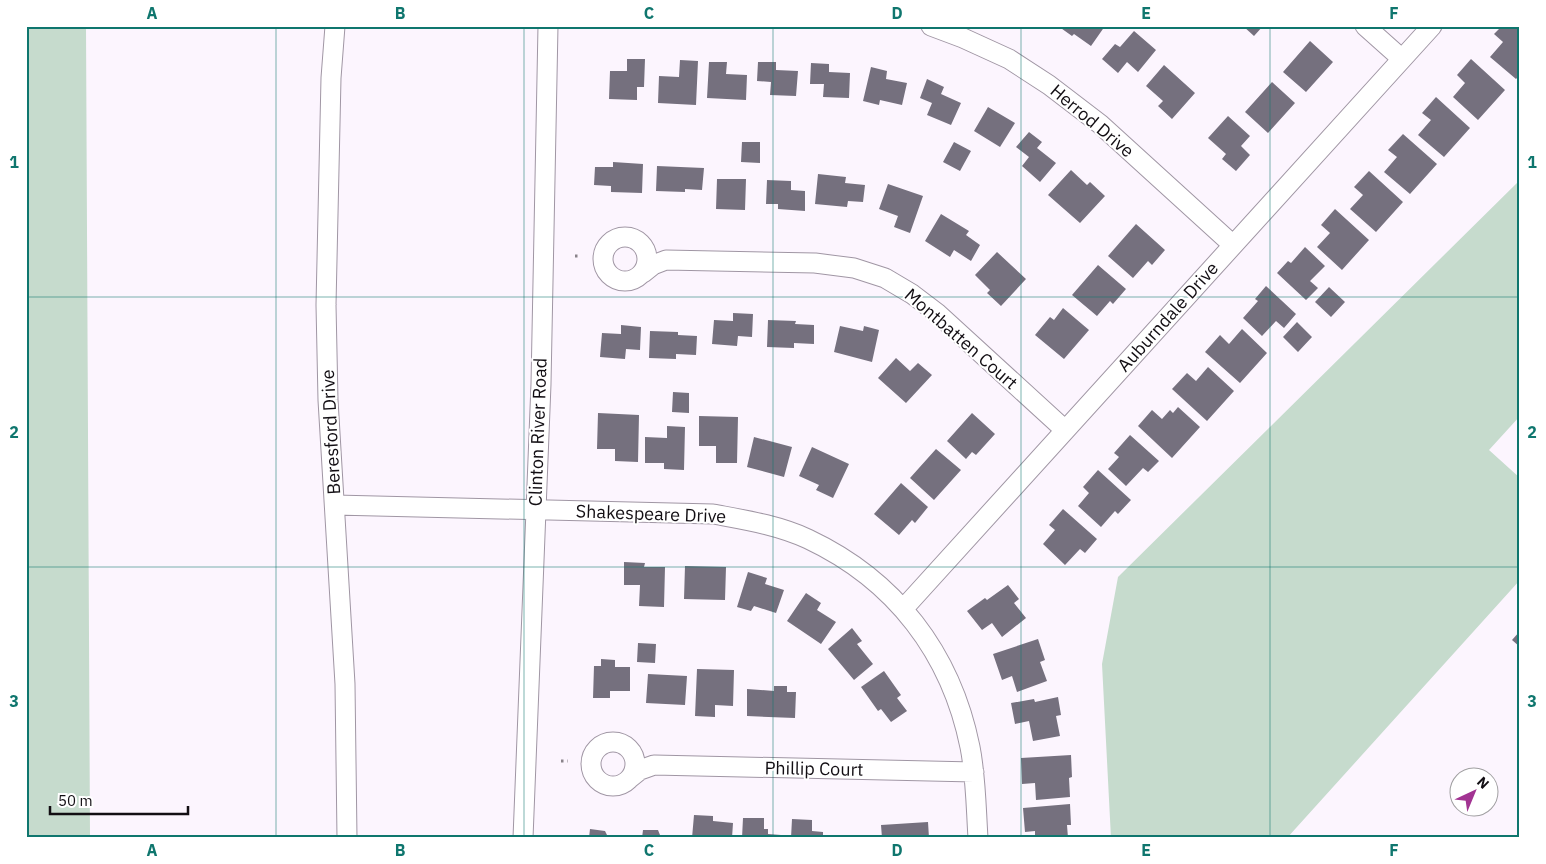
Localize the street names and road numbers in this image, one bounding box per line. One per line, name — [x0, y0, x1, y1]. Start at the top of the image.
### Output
street label: Herrod Drive — [1046, 79, 1139, 162]
street label: Auburndale Drive — [1112, 257, 1223, 376]
street label: Montbatten Court — [900, 283, 1023, 394]
street label: Clinton River Road — [523, 357, 552, 507]
street label: Beresford Drive — [316, 369, 345, 495]
street label: Shakespeare Drive — [575, 499, 727, 528]
street label: Phillip Court — [764, 756, 864, 781]

